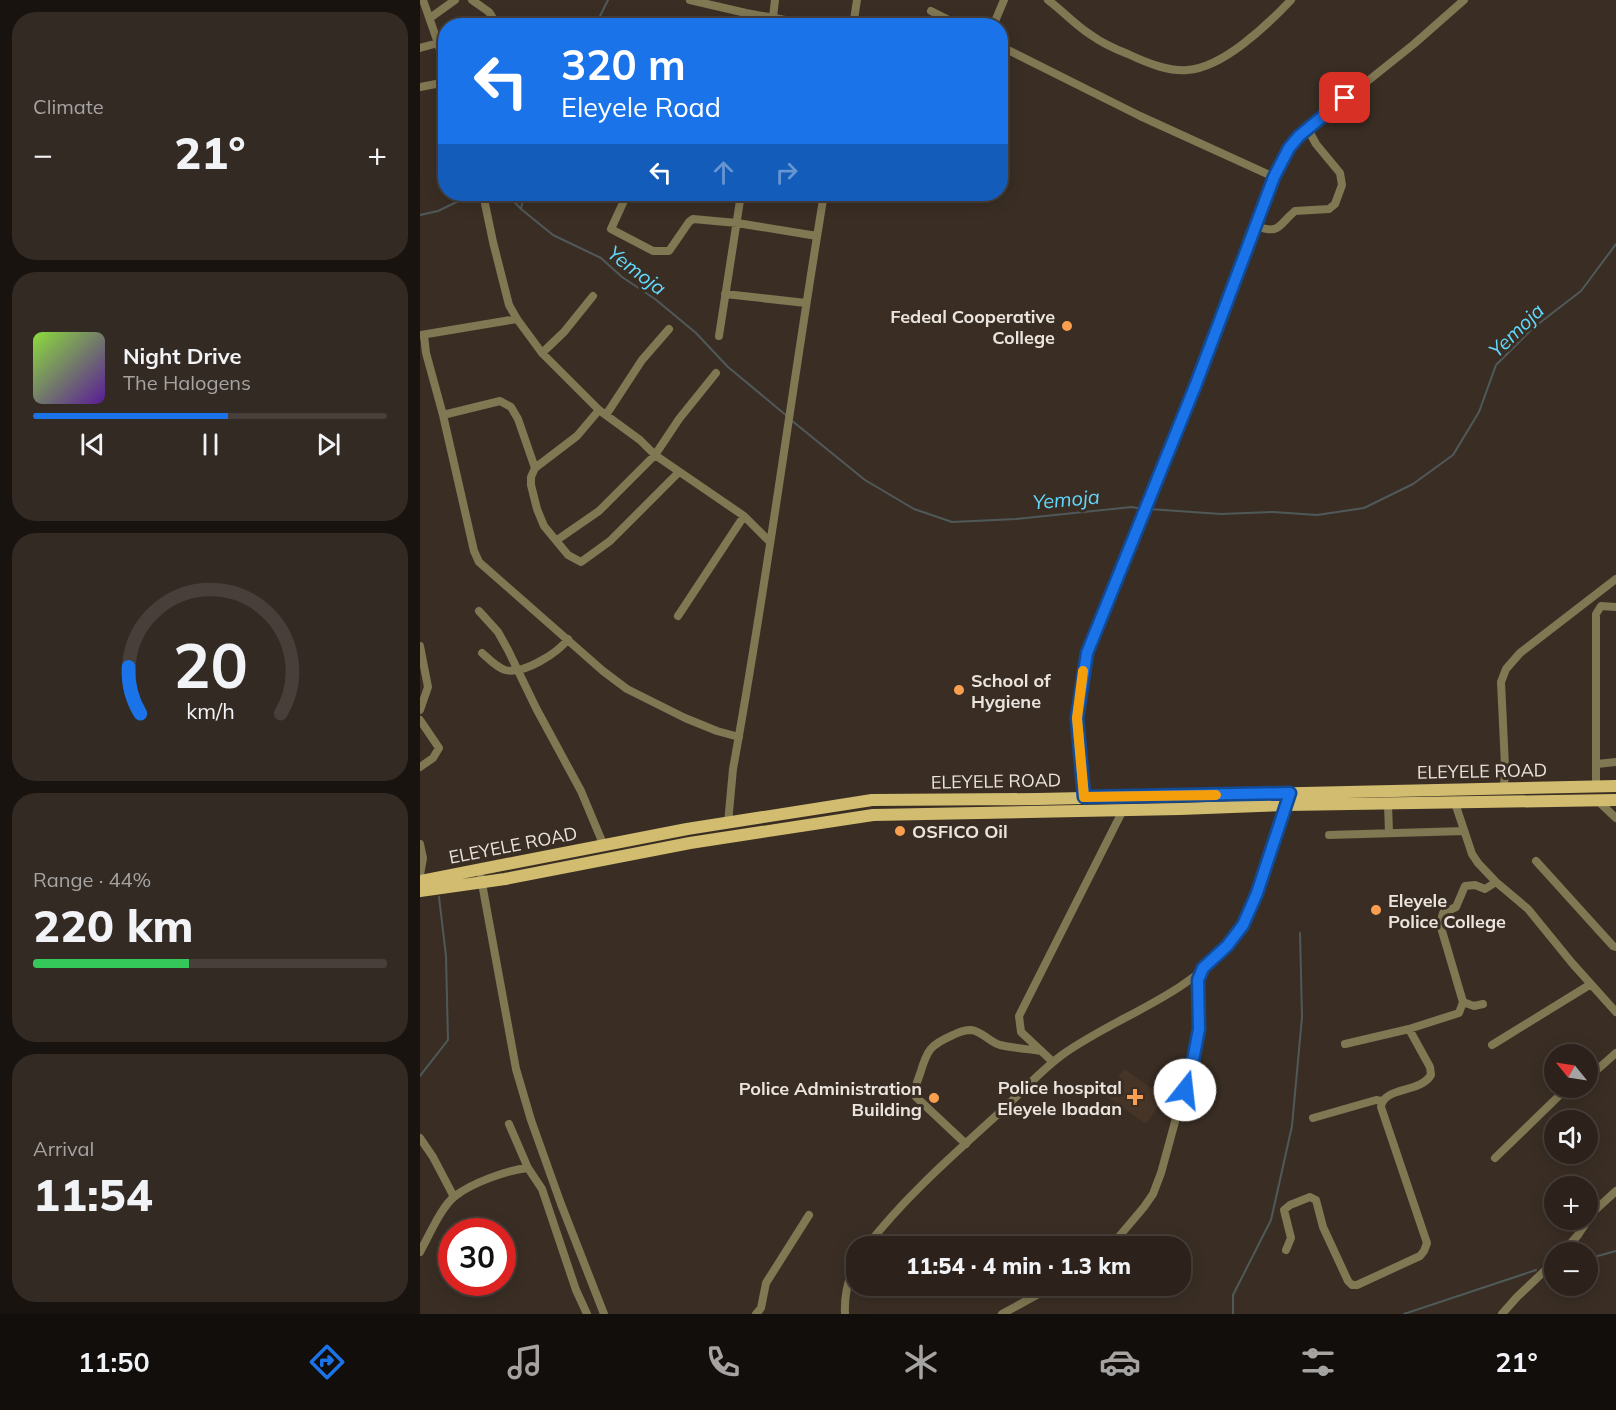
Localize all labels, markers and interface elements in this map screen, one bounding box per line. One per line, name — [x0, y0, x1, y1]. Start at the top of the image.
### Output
text: 320 m — [561, 38, 686, 91]
icon: left — [462, 42, 540, 120]
pin — [1319, 72, 1370, 123]
icon: arrive — [1328, 81, 1361, 114]
text: Eleyele Road — [561, 90, 721, 124]
text: Climate — [33, 94, 104, 119]
text: 21° — [174, 124, 246, 180]
text: − — [33, 133, 53, 174]
text: + — [367, 133, 387, 174]
icon: left — [644, 156, 677, 189]
icon: ahead — [707, 156, 740, 189]
icon: right — [770, 156, 803, 189]
water label: Yemoja — [603, 240, 671, 300]
water label: Yemoja — [1483, 298, 1549, 362]
place label: Fedeal Cooperative College — [890, 305, 1055, 349]
marker: Fedeal Cooperative College — [1060, 319, 1074, 333]
text: Night Drive — [123, 342, 242, 370]
text: The Halogens — [123, 370, 251, 395]
icon: previous — [76, 428, 109, 461]
icon: pause — [194, 428, 227, 461]
icon: next — [312, 428, 345, 461]
water label: Yemoja — [1031, 484, 1101, 514]
text: 20 — [173, 625, 247, 704]
place label: School of Hygiene — [971, 669, 1051, 713]
marker: School of Hygiene — [952, 683, 966, 697]
text: km/h — [186, 697, 234, 724]
street label: ELEYELE ROAD — [1417, 758, 1547, 784]
street label: ELEYELE ROAD — [931, 768, 1061, 794]
place label: OSFICO Oil — [912, 820, 1008, 843]
street label: ELEYELE ROAD — [447, 821, 579, 869]
marker: OSFICO Oil — [893, 824, 907, 838]
text: Range · 44% — [33, 867, 151, 892]
place label: Eleyele Police College — [1388, 889, 1506, 933]
text: 220 km — [33, 897, 194, 953]
marker: Eleyele Police College — [1369, 903, 1383, 917]
north arrow — [1544, 1044, 1598, 1098]
map controls — [1544, 1044, 1598, 1296]
position arrow — [1153, 1058, 1217, 1122]
place label: Police hospital Eleyele Ibadan — [997, 1076, 1122, 1120]
place label: Police Administration Building — [739, 1077, 922, 1121]
marker: Police hospital Eleyele Ibadan — [1126, 1088, 1144, 1106]
marker: Police Administration Building — [927, 1091, 941, 1105]
button: sound — [1544, 1110, 1598, 1164]
text: Arrival — [33, 1136, 94, 1161]
text: 11:54 — [33, 1166, 153, 1222]
button: + — [1544, 1176, 1598, 1230]
speed limit sign: 30 — [438, 1218, 516, 1296]
button: − — [1544, 1242, 1598, 1296]
text: 11:54 · 4 min · 1.3 km — [906, 1252, 1131, 1280]
icon: directions — [306, 1341, 348, 1383]
icon: music — [504, 1341, 546, 1383]
icon: phone — [702, 1341, 744, 1383]
icon: climate — [900, 1341, 942, 1383]
icon: car — [1099, 1341, 1141, 1383]
icon: filters — [1297, 1341, 1339, 1383]
text: 11:50 — [78, 1345, 150, 1379]
text: 21° — [1495, 1345, 1538, 1379]

